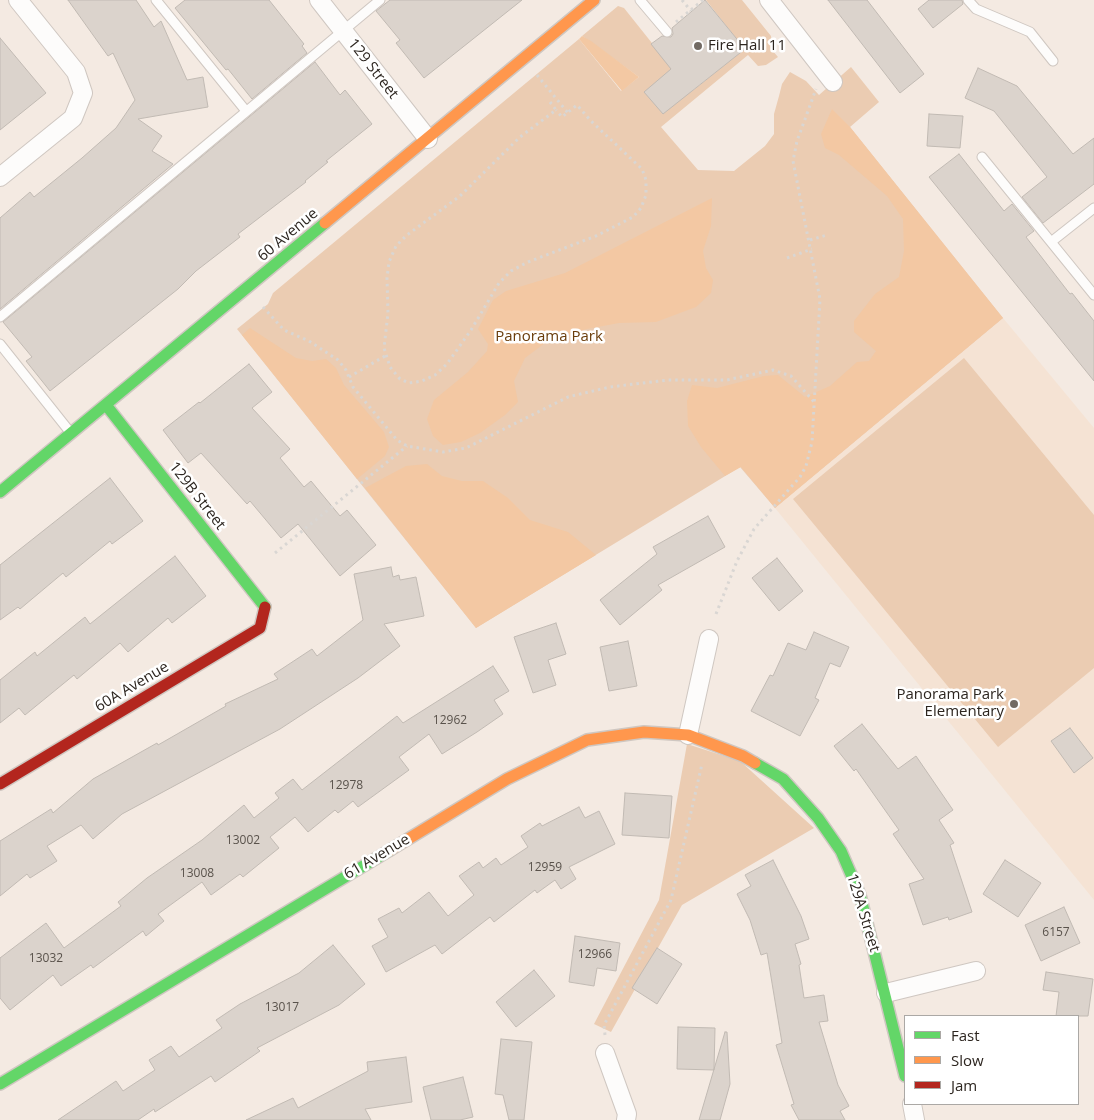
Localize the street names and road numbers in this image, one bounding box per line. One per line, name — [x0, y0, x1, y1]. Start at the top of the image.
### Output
street label: 129 Street — [344, 35, 402, 103]
street label: 60 Avenue — [254, 205, 322, 265]
street label: 129B Street — [165, 458, 229, 534]
street label: 60A Avenue — [92, 658, 172, 716]
street label: 61 Avenue — [341, 830, 413, 884]
street label: 129A Street — [843, 872, 883, 954]

